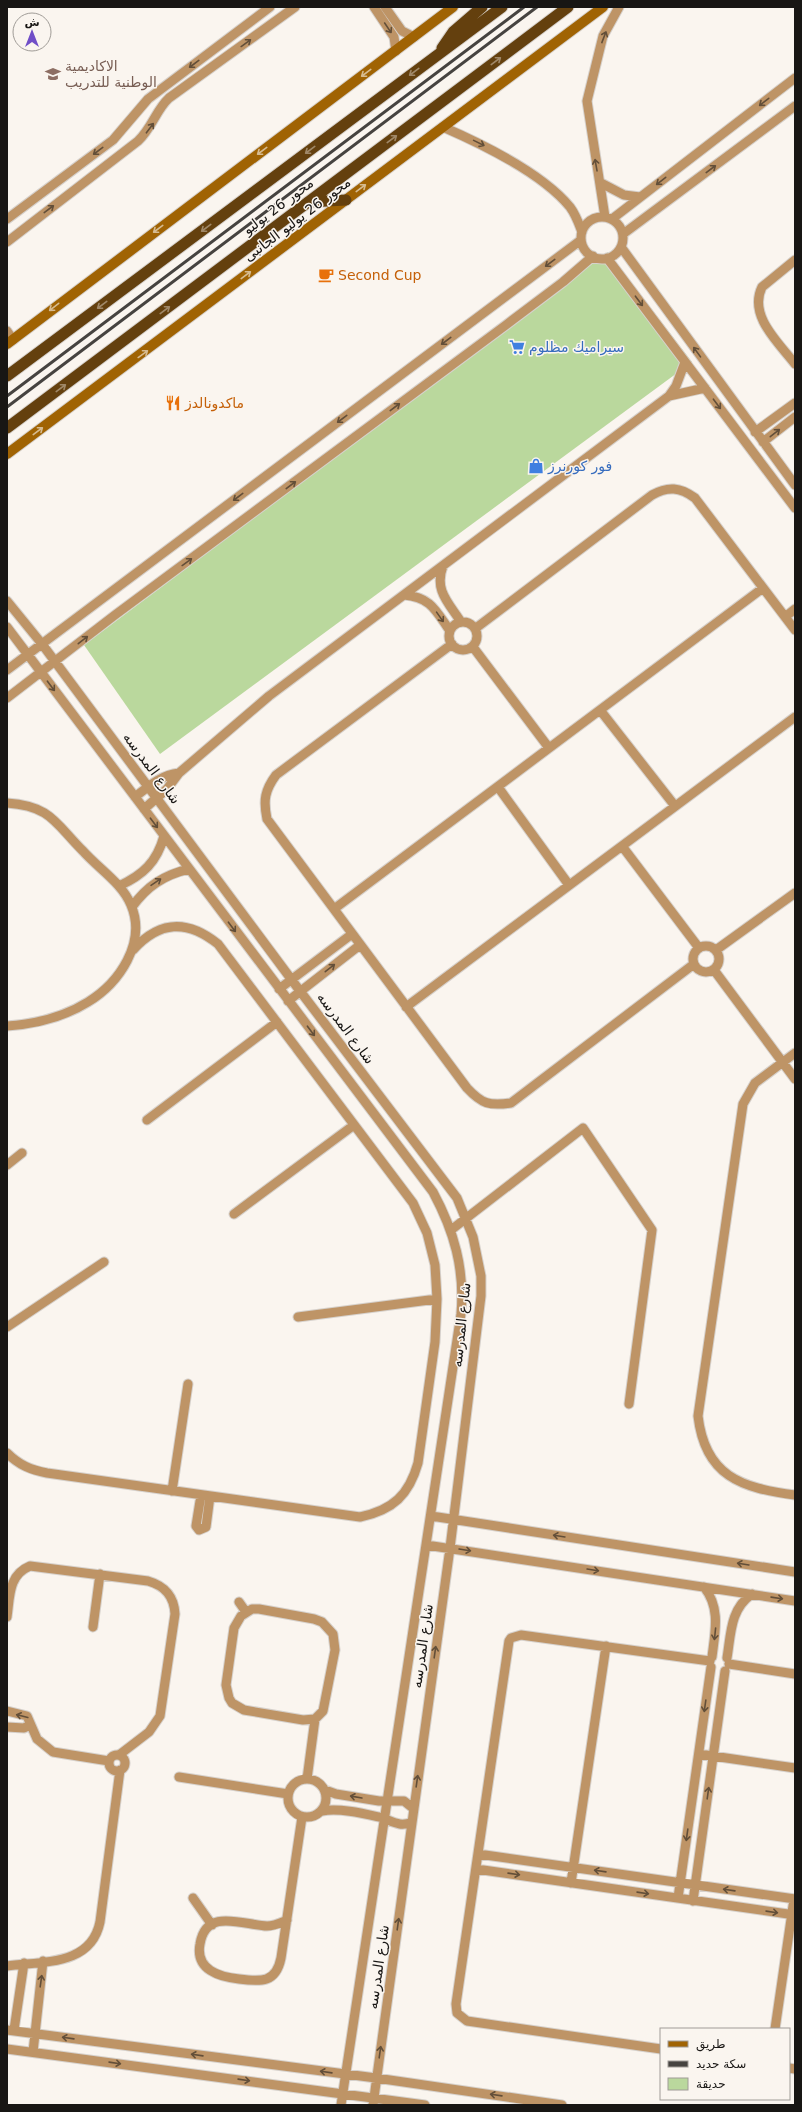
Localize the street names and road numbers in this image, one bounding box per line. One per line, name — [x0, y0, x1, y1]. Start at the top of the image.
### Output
street label: محور 26 يوليو — [239, 174, 317, 239]
street label: محور 26 يوليو الجانبى — [240, 174, 354, 265]
street label: شارع المدرسه — [119, 729, 184, 807]
street label: شارع المدرسه — [313, 989, 378, 1067]
street label: شارع المدرسه — [449, 1282, 474, 1368]
street label: شارع المدرسه — [408, 1603, 437, 1689]
street label: شارع المدرسه — [364, 1924, 393, 2010]

